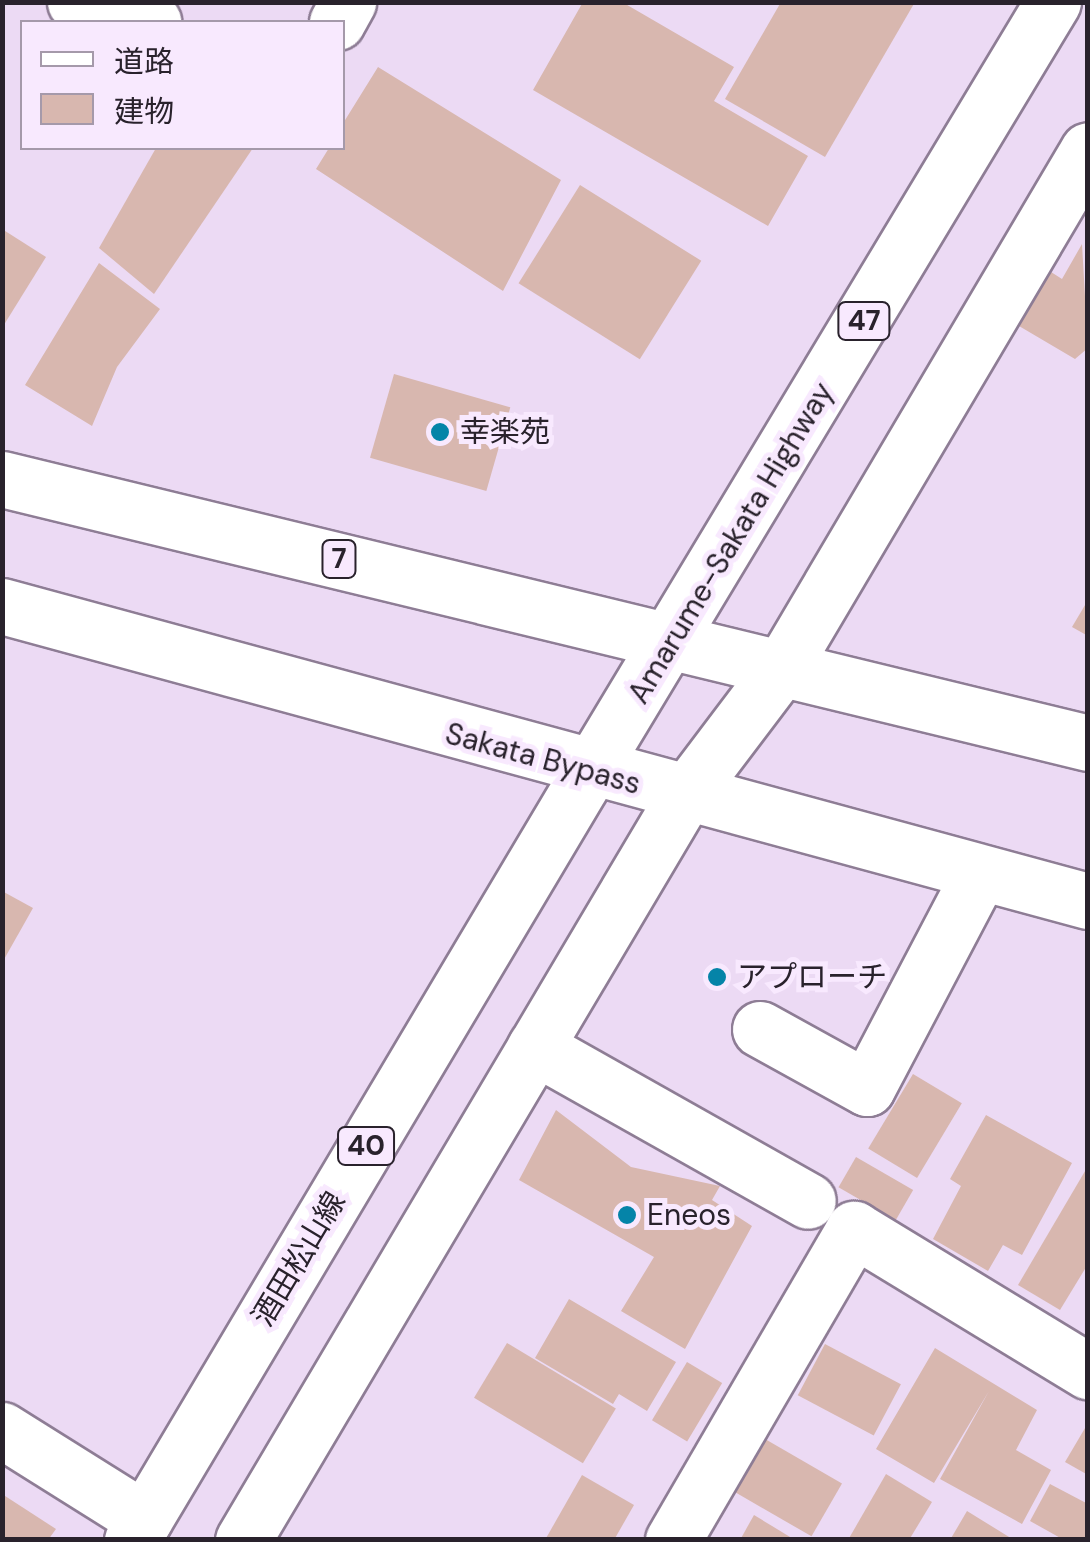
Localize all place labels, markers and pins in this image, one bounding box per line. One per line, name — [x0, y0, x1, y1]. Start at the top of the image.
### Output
place label: 幸楽苑 — [460, 414, 550, 450]
marker: 幸楽苑 — [429, 421, 451, 443]
place label: アプローチ — [737, 959, 887, 995]
marker: アプローチ — [706, 966, 728, 988]
place label: Eneos — [647, 1197, 731, 1233]
marker: Eneos — [616, 1204, 638, 1226]

